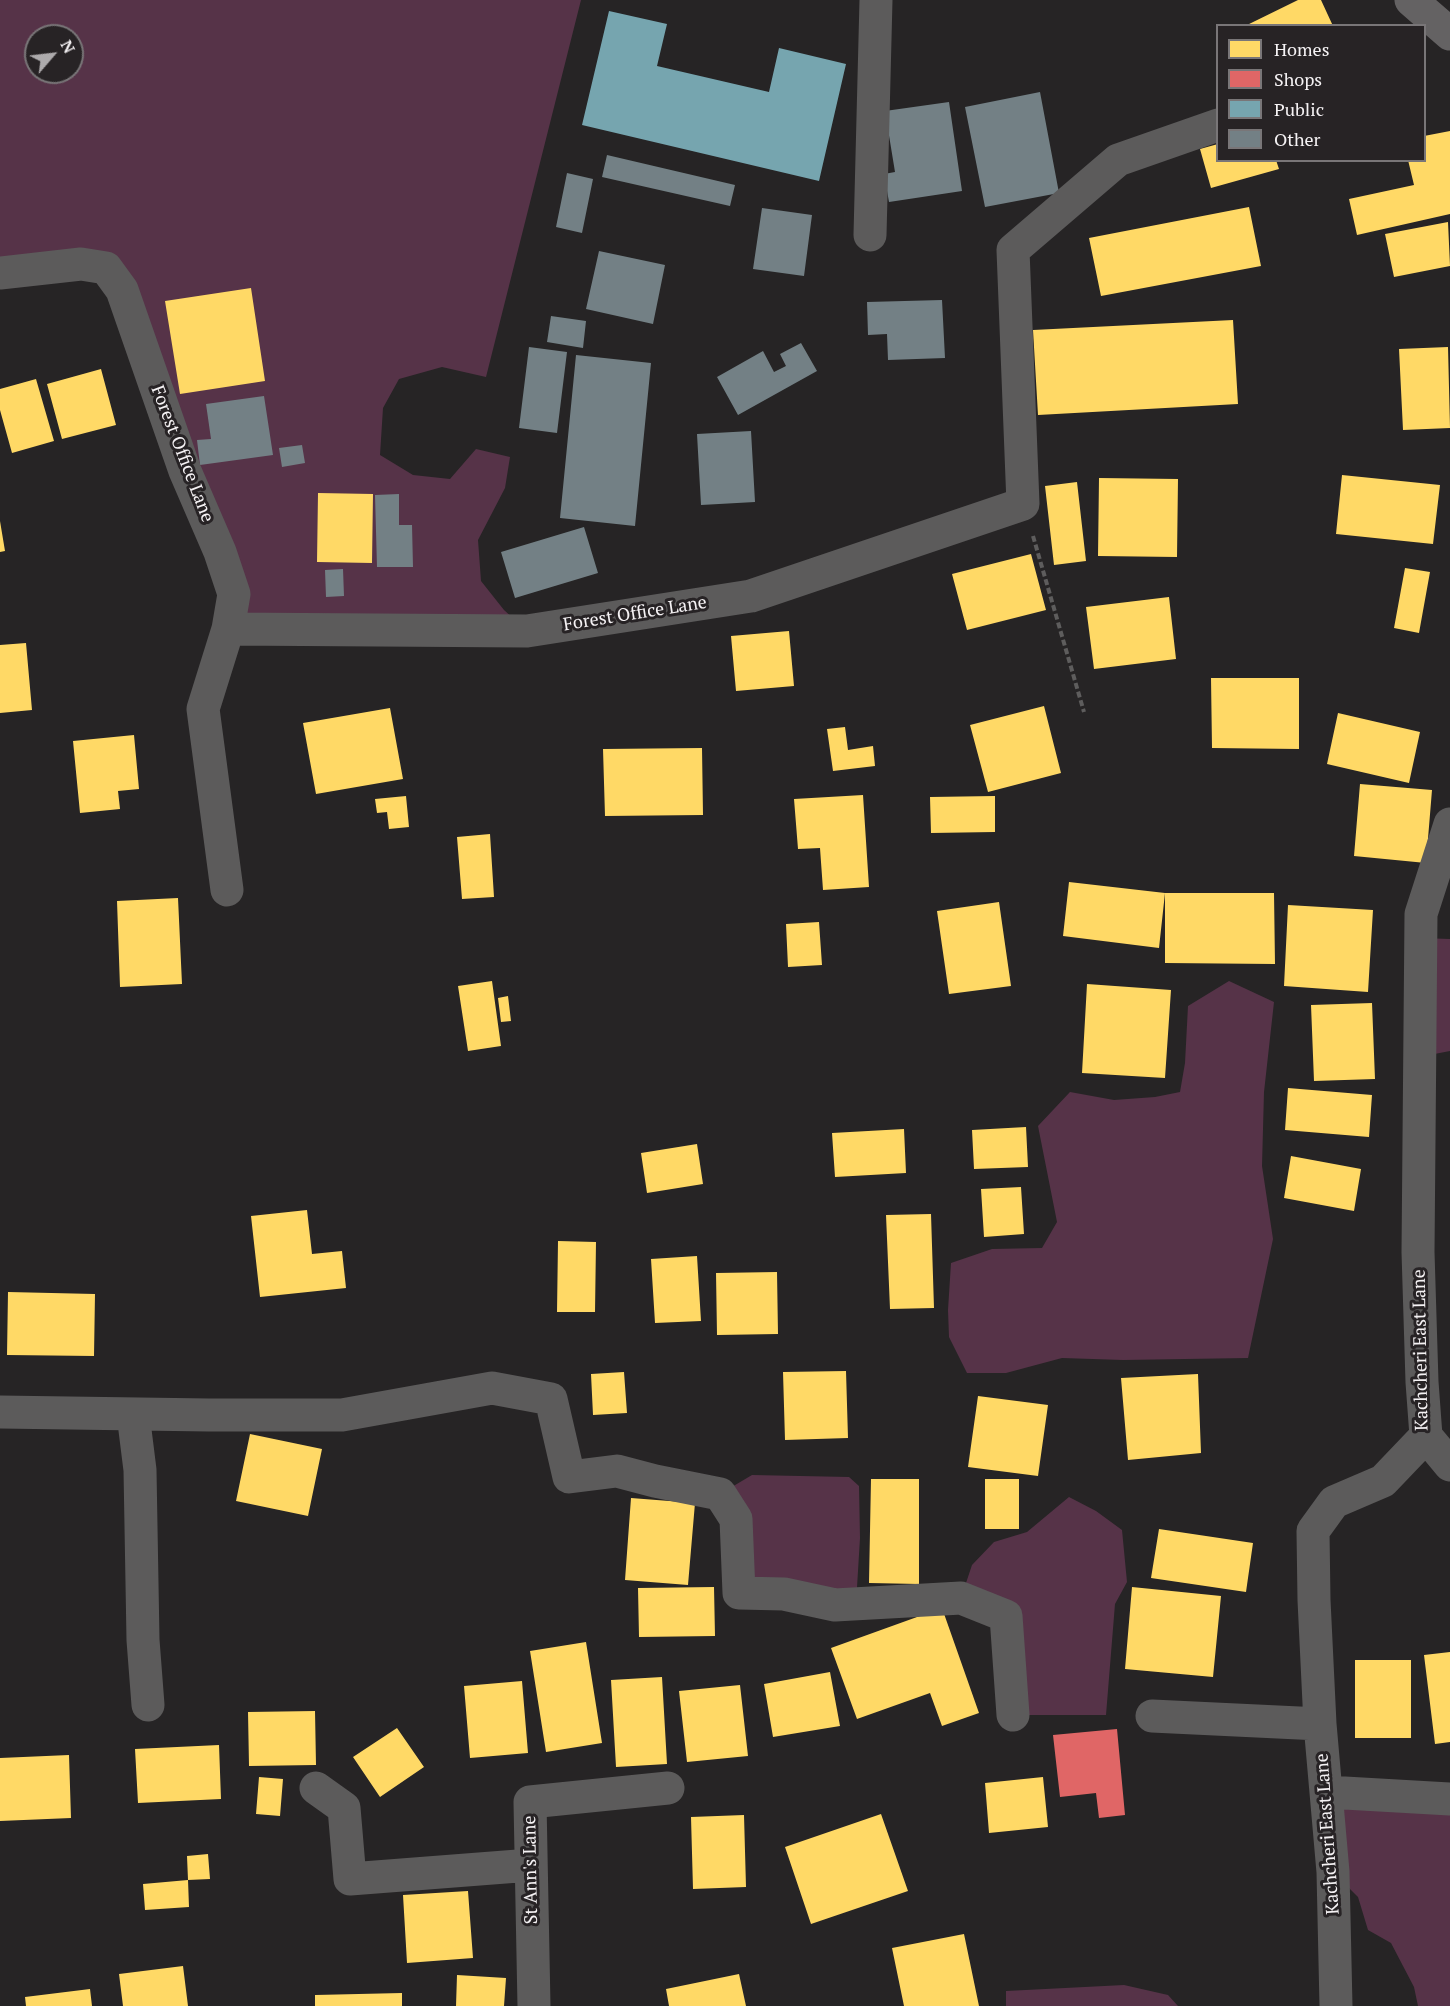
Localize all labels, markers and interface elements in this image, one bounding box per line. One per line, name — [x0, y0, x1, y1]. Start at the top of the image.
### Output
north arrow — [24, 24, 84, 84]
legend — [1216, 24, 1426, 162]
text: N — [56, 36, 81, 57]
text: Homes — [1274, 37, 1329, 61]
text: Shops — [1274, 67, 1322, 91]
text: Public — [1274, 97, 1324, 121]
text: Other — [1274, 127, 1321, 151]
street label: Forest Office Lane — [146, 382, 218, 526]
street label: Forest Office Lane — [562, 592, 708, 636]
street label: Kachcheri East Lane — [1409, 1269, 1433, 1431]
street label: Kachcheri East Lane — [1312, 1753, 1344, 1915]
street label: St Ann's Lane — [519, 1815, 543, 1925]

